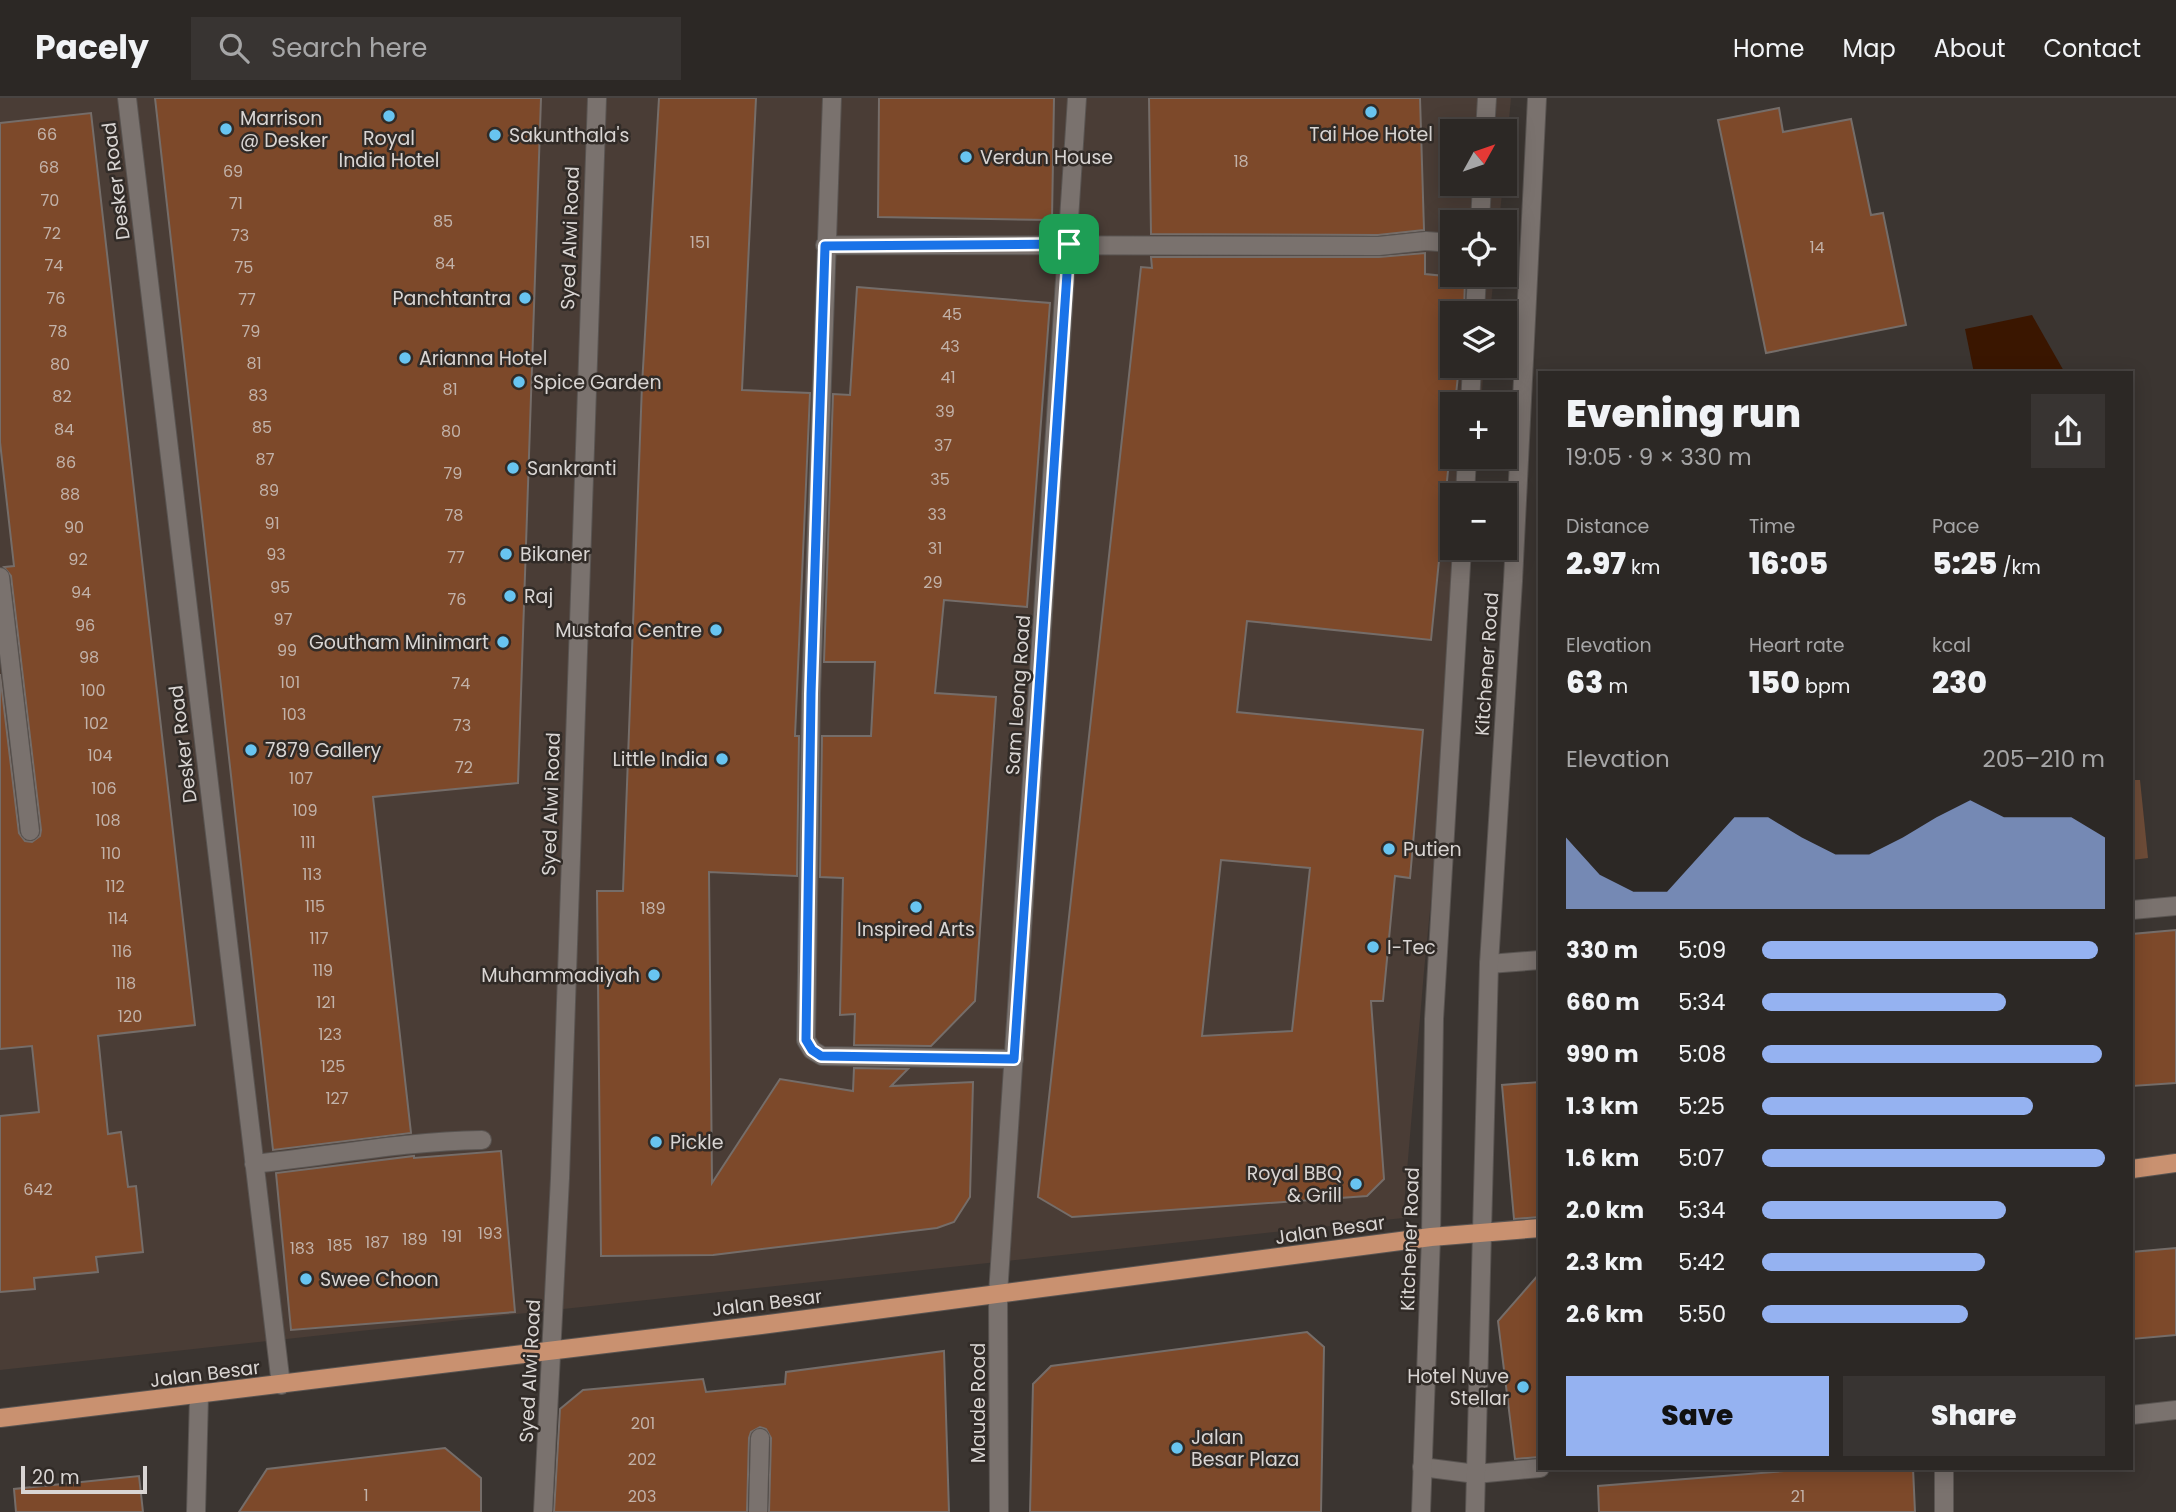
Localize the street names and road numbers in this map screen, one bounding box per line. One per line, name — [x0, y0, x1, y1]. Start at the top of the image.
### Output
street label: Desker Road — [95, 121, 137, 241]
street label: Syed Alwi Road — [554, 166, 586, 310]
street label: Kitchener Road — [1469, 591, 1505, 737]
street label: Sam Leong Road — [999, 614, 1037, 776]
street label: Desker Road — [162, 684, 204, 804]
street label: Syed Alwi Road — [535, 732, 567, 876]
street label: Kitchener Road — [1394, 1167, 1426, 1311]
street label: Jalan Besar — [1273, 1209, 1387, 1251]
street label: Jalan Besar — [710, 1283, 824, 1323]
street label: Syed Alwi Road — [513, 1299, 547, 1443]
street label: Maude Road — [965, 1343, 992, 1463]
street label: Jalan Besar — [148, 1354, 262, 1394]

